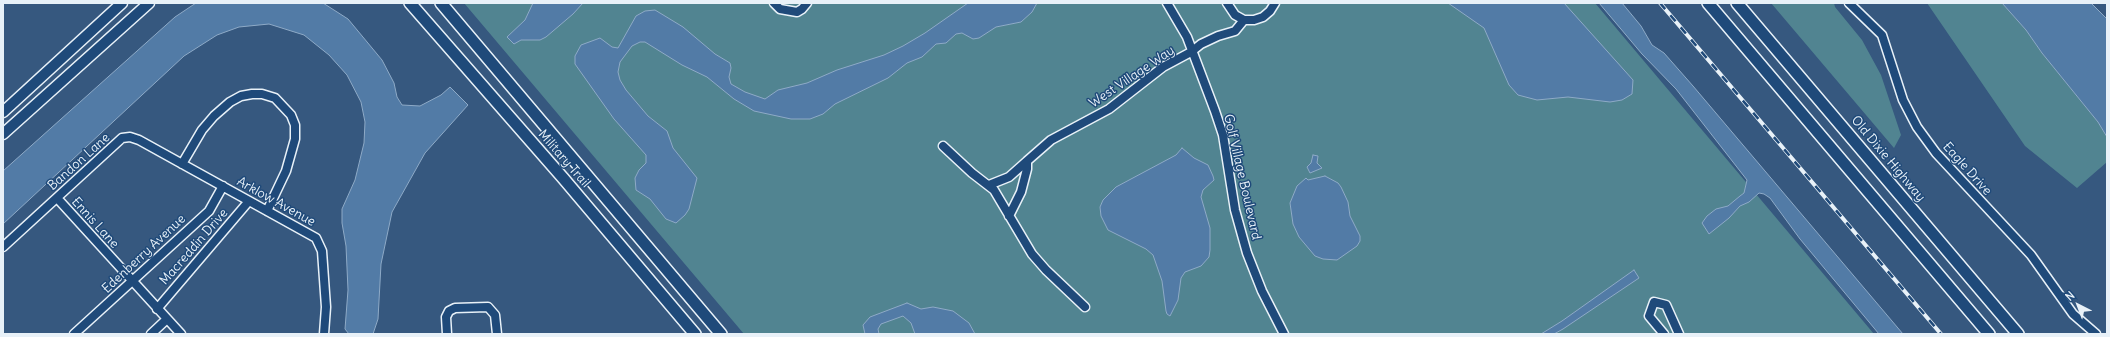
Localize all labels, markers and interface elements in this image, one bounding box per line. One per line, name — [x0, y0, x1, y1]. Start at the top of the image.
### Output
street label: West Village Way — [1086, 43, 1178, 111]
street label: Golf Village Boulevard — [1220, 113, 1264, 241]
street label: Old Dixie Highway — [1848, 113, 1928, 205]
street label: Military Trail — [535, 127, 593, 191]
street label: Bandon Lane — [45, 130, 113, 194]
street label: Eagle Drive — [1939, 139, 1995, 199]
street label: Arklow Avenue — [234, 174, 318, 230]
street label: Ennis Lane — [68, 194, 122, 252]
street label: Macreddin Drive — [157, 206, 231, 288]
street label: Edenberry Avenue — [99, 211, 189, 297]
north arrow — [2058, 285, 2098, 325]
text: N — [2062, 288, 2077, 304]

